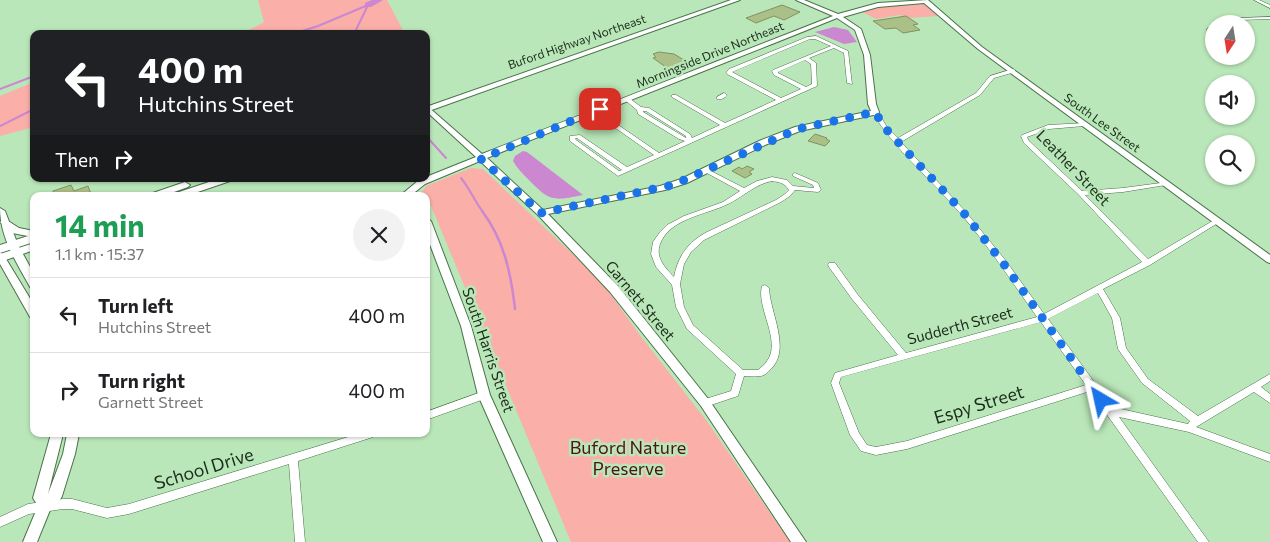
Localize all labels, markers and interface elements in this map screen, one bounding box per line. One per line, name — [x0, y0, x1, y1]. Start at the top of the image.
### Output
street label: Buford Highway Northeast — [506, 11, 648, 71]
north arrow — [1205, 15, 1255, 65]
map controls — [1205, 15, 1255, 185]
street label: Morningside Drive Northeast — [634, 18, 786, 90]
text: 400 m — [138, 47, 243, 90]
icon: left — [55, 50, 120, 115]
button: sound — [1205, 75, 1255, 125]
pin — [579, 88, 621, 130]
text: Hutchins Street — [138, 90, 294, 117]
street label: South Lee Street — [1062, 90, 1143, 155]
icon: arrive — [586, 95, 614, 123]
street label: Leather Street — [1033, 126, 1114, 209]
button: search — [1205, 135, 1255, 185]
icon: right — [109, 145, 137, 173]
text: Then — [55, 148, 99, 171]
text: 14 min — [55, 206, 145, 243]
button: close — [353, 209, 405, 261]
text: 1.1 km · 15:37 — [55, 244, 144, 263]
street label: Garnett Street — [602, 257, 679, 344]
street label: South Harris Street — [459, 285, 519, 414]
text: Turn left — [98, 294, 173, 317]
icon: left — [55, 301, 83, 329]
street label: Sudderth Street — [905, 302, 1014, 348]
text: 400 m — [349, 304, 405, 327]
text: Hutchins Street — [98, 317, 211, 336]
text: Turn right — [98, 369, 185, 392]
position arrow — [1074, 373, 1126, 425]
icon: right — [55, 376, 83, 404]
text: 400 m — [349, 379, 405, 402]
street label: Espy Street — [931, 380, 1026, 428]
text: Garnett Street — [98, 392, 203, 411]
park label: Buford Nature Preserve — [570, 436, 686, 479]
street label: School Drive — [151, 442, 256, 494]

